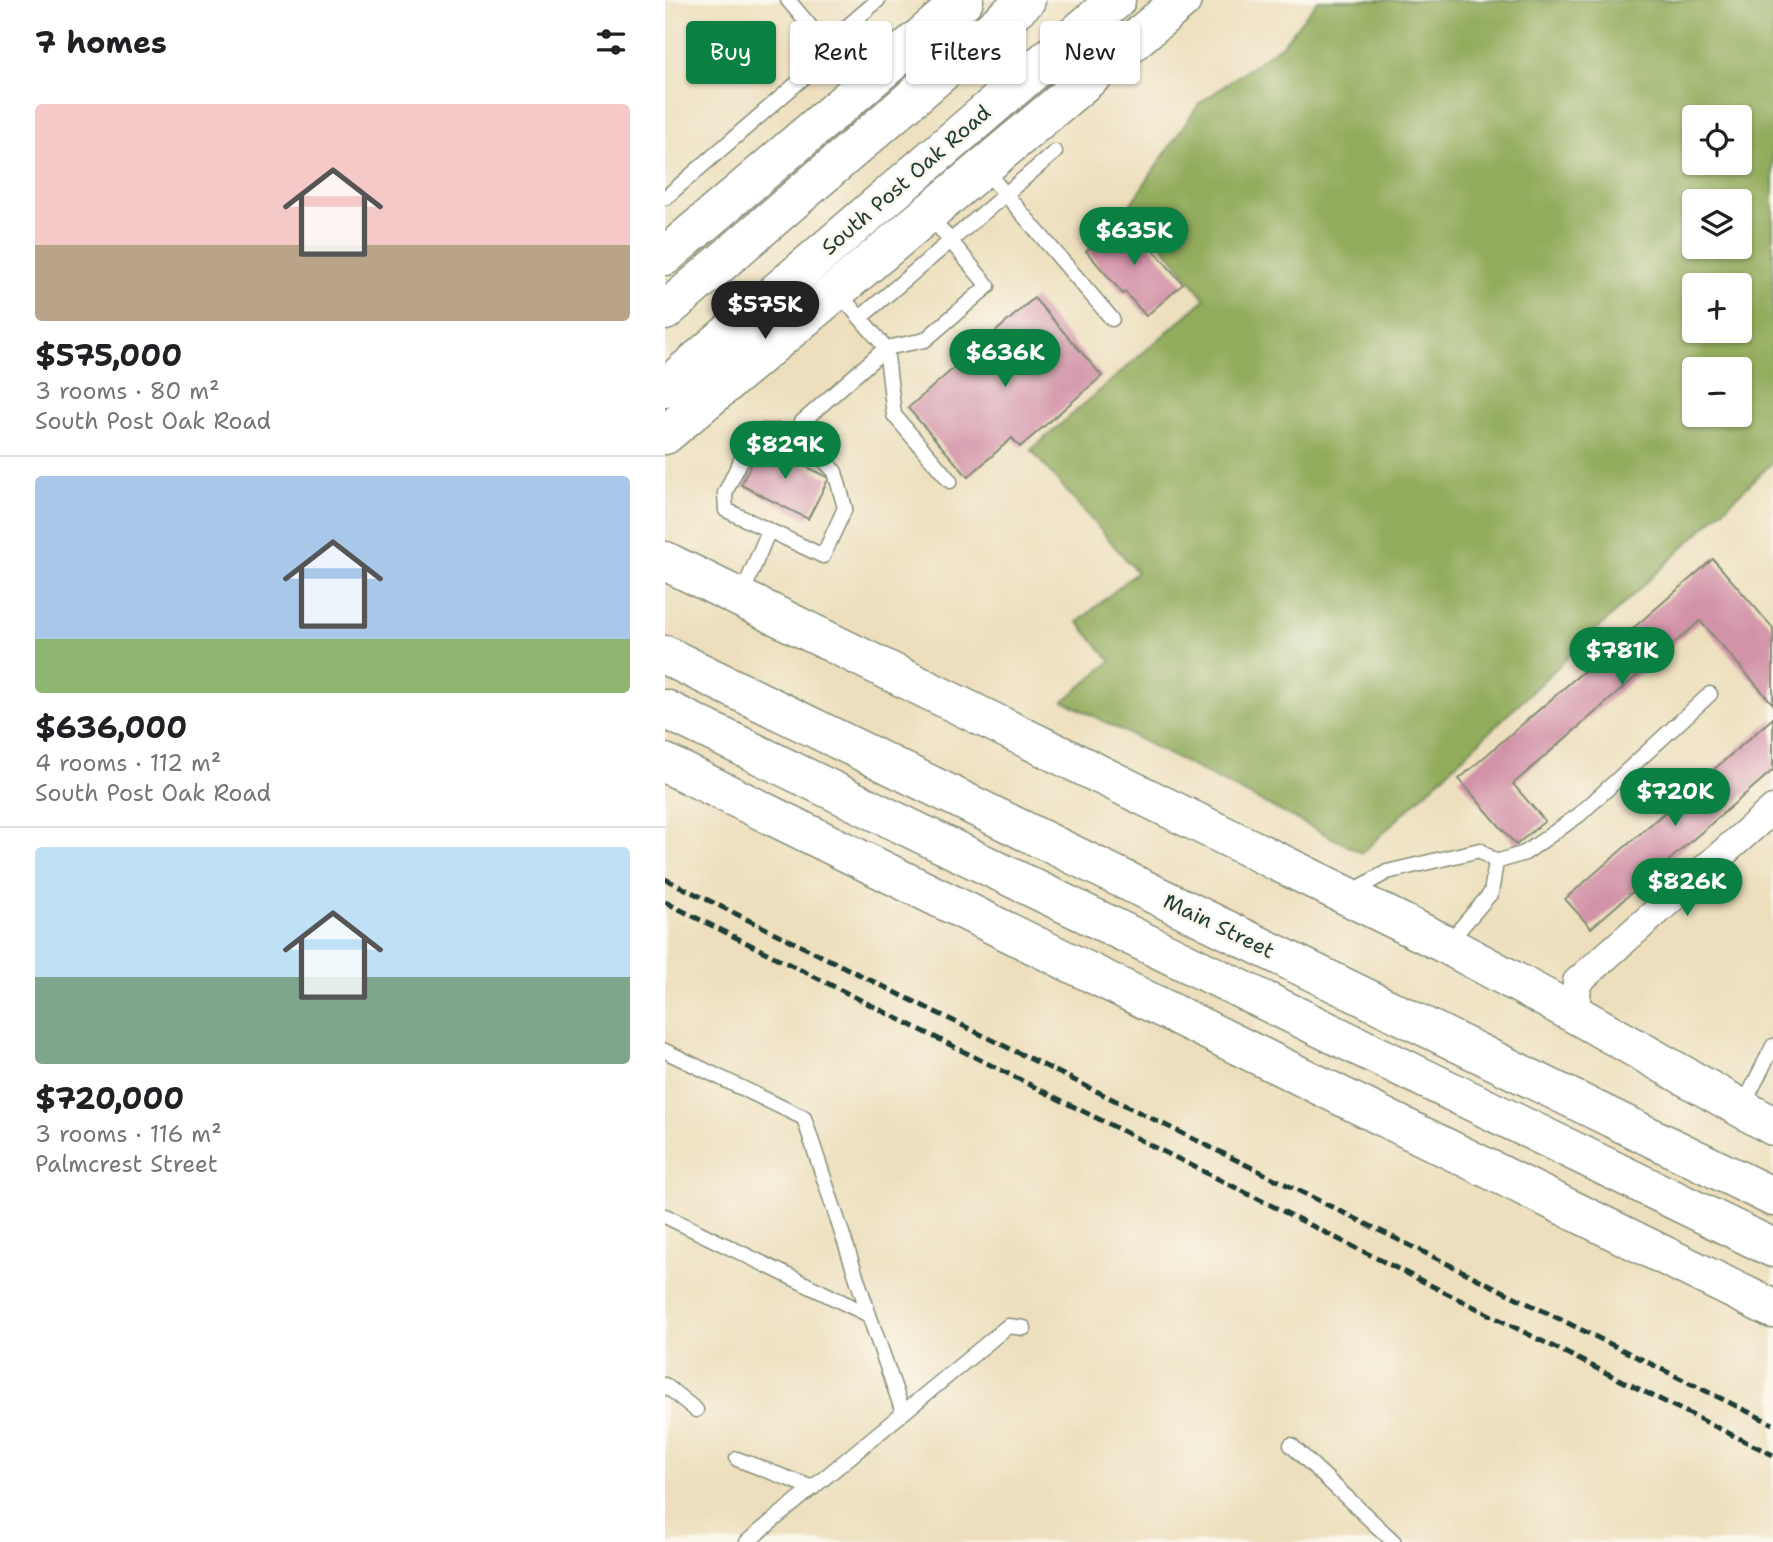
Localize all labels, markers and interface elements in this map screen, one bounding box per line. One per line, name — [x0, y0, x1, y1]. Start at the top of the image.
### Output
chip: Buy — [686, 21, 776, 84]
chip: Rent — [790, 21, 892, 84]
chip: Filters — [906, 21, 1026, 84]
chip: New — [1040, 21, 1140, 84]
text: 7 homes — [35, 22, 167, 63]
icon: filters — [592, 23, 630, 61]
street label: South Post Oak Road — [815, 99, 997, 261]
map controls — [1682, 105, 1752, 427]
button: locate — [1682, 105, 1752, 175]
icon: home — [270, 149, 396, 275]
button: layers — [1682, 189, 1752, 259]
pin: $635K — [1085, 208, 1183, 267]
text: $635K — [1095, 215, 1173, 245]
button: + — [1682, 273, 1752, 343]
pin: $575K — [716, 282, 814, 341]
text: $575K — [727, 289, 803, 319]
pin: $636K — [956, 330, 1054, 389]
text: $575,000 — [35, 335, 182, 376]
text: $636K — [965, 337, 1045, 367]
button: − — [1682, 357, 1752, 427]
text: 3 rooms · 80 m² — [35, 376, 220, 406]
text: South Post Oak Road — [35, 406, 271, 436]
pin: $829K — [736, 421, 834, 481]
text: $829K — [746, 429, 824, 459]
icon: home — [270, 521, 396, 647]
pin: $781K — [1573, 628, 1671, 687]
text: $781K — [1585, 635, 1659, 665]
text: $636,000 — [35, 707, 187, 748]
text: 4 rooms · 112 m² — [35, 748, 221, 778]
pin: $720K — [1626, 768, 1724, 828]
text: $720K — [1636, 776, 1714, 806]
text: South Post Oak Road — [35, 778, 271, 808]
pin: $826K — [1638, 858, 1736, 918]
text: $826K — [1647, 866, 1727, 896]
street label: Main Street — [1159, 887, 1279, 965]
icon: home — [270, 892, 396, 1018]
text: $720,000 — [35, 1078, 184, 1119]
text: 3 rooms · 116 m² — [35, 1119, 222, 1149]
text: Palmcrest Street — [35, 1149, 218, 1179]

